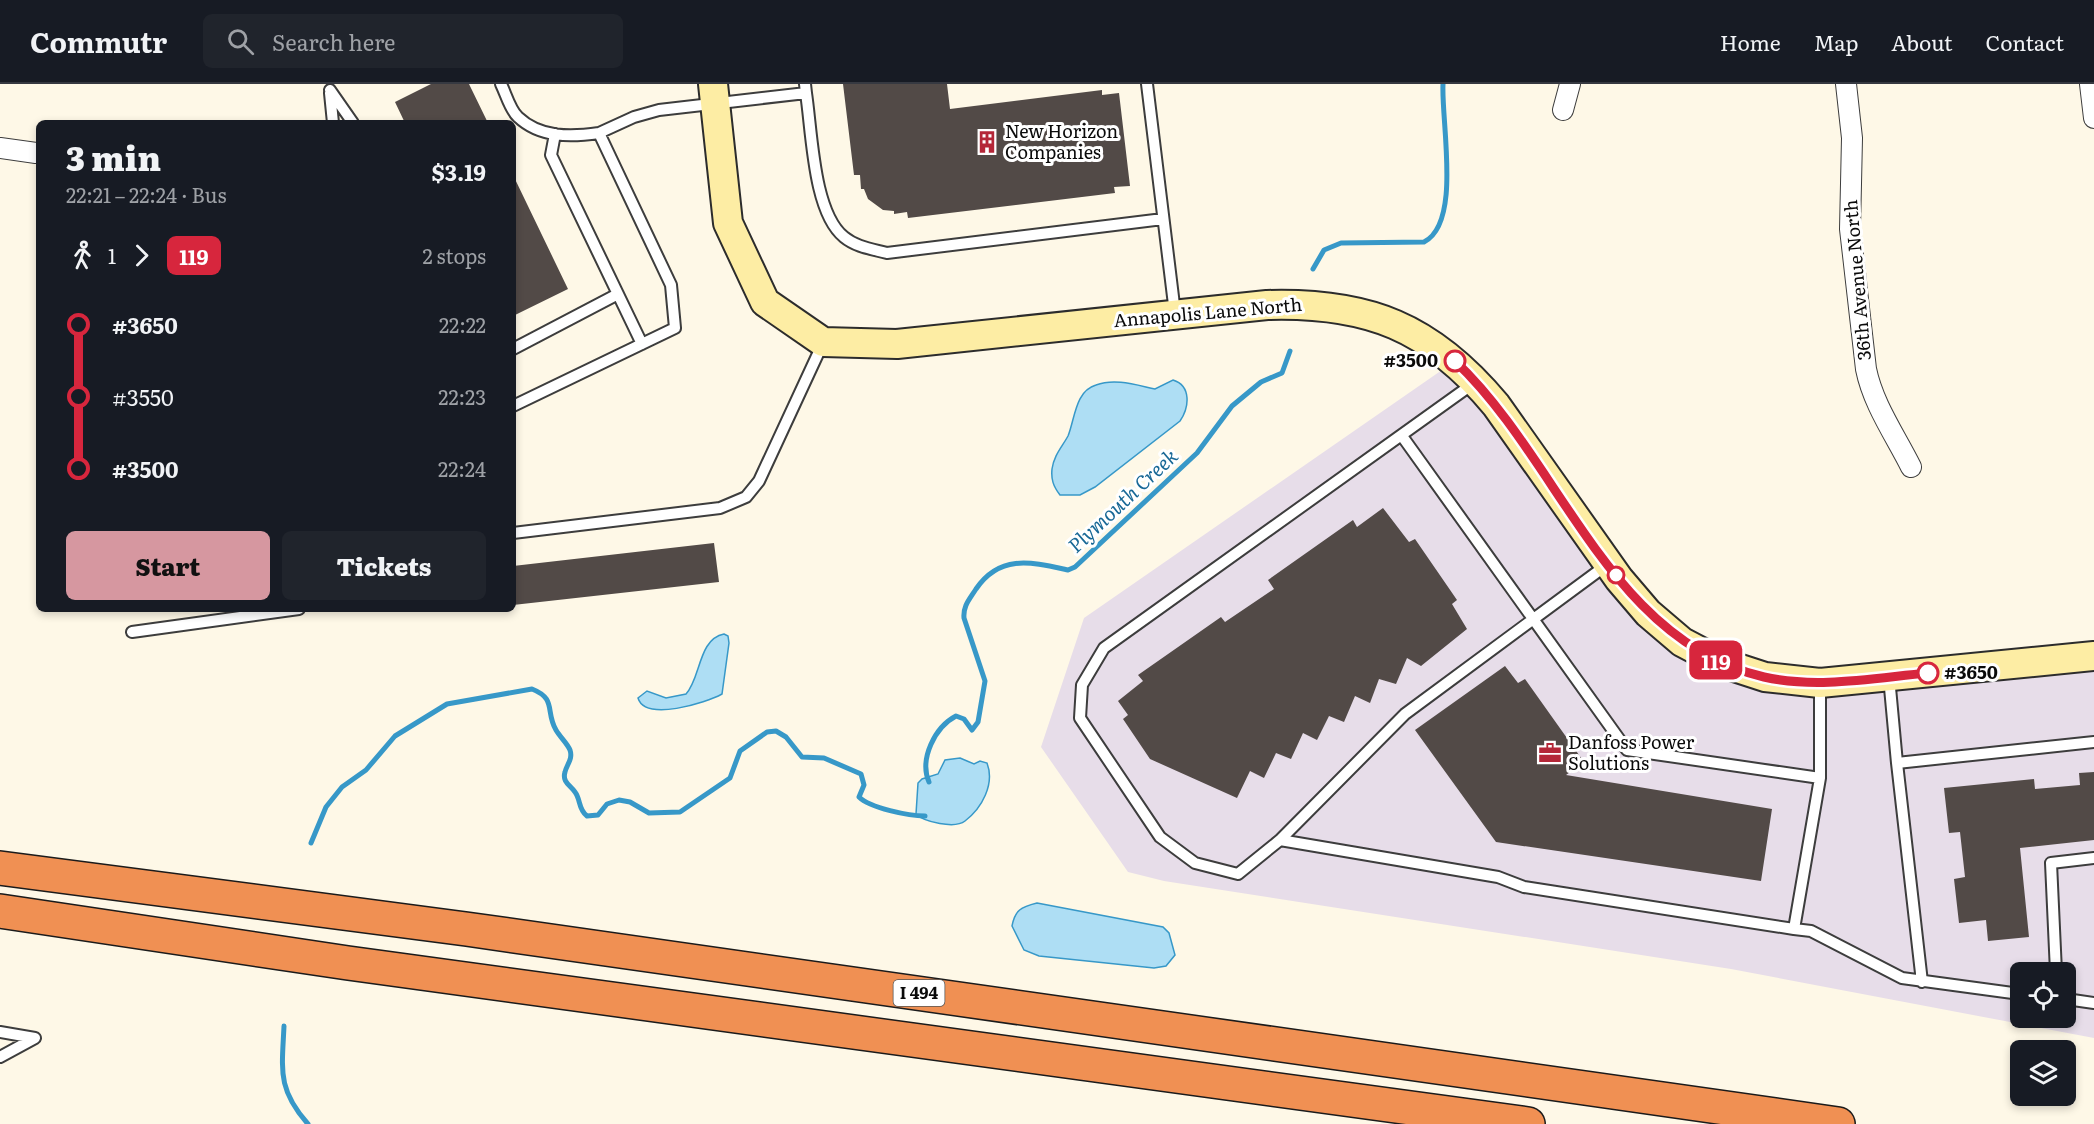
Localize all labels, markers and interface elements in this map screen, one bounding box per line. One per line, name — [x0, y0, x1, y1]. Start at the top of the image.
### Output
search box — [203, 14, 623, 68]
text: Commutr — [30, 20, 167, 62]
icon: search — [224, 25, 257, 58]
text: Search here — [272, 25, 396, 58]
text: Home — [1720, 26, 1781, 57]
text: Map — [1814, 26, 1858, 57]
text: About — [1891, 26, 1953, 57]
text: Contact — [1986, 26, 2064, 57]
place label: New Horizon Companies — [1005, 117, 1118, 165]
building icon: New Horizon Companies — [974, 129, 1000, 155]
text: 3 min — [66, 132, 161, 181]
text: $3.19 — [432, 155, 486, 188]
text: 22:21 – 22:24 · Bus — [66, 179, 227, 209]
street label: 36th Avenue North — [1836, 199, 1877, 362]
icon: walk — [66, 239, 99, 272]
icon: forward — [125, 239, 158, 272]
text: 1 — [108, 240, 116, 270]
text: 119 — [179, 240, 209, 271]
text: 2 stops — [422, 240, 486, 270]
street label: Annapolis Lane North — [1112, 290, 1303, 333]
text: #3650 — [112, 308, 178, 341]
text: 22:22 — [439, 309, 486, 339]
place label: #3500 — [1384, 346, 1438, 373]
marker: #3500 — [1444, 350, 1466, 372]
text: #3550 — [112, 380, 174, 413]
text: 22:23 — [438, 381, 486, 411]
water label: Plymouth Creek — [1060, 441, 1183, 559]
text: #3500 — [112, 452, 178, 485]
text: 22:24 — [438, 453, 486, 483]
button: Start — [66, 531, 270, 600]
button: Tickets — [282, 531, 486, 600]
unlabelled marker — [1607, 566, 1625, 584]
line badge: 119 — [1682, 640, 1750, 680]
text: 119 — [1701, 645, 1731, 676]
place label: #3650 — [1944, 658, 1998, 685]
marker: #3650 — [1917, 662, 1939, 684]
place label: Danfoss Power Solutions — [1568, 728, 1695, 776]
office icon: Danfoss Power Solutions — [1537, 740, 1563, 766]
map controls — [2010, 962, 2076, 1106]
button: locate — [2010, 962, 2076, 1028]
road number: I 494 — [894, 980, 944, 1006]
button: layers — [2010, 1040, 2076, 1106]

